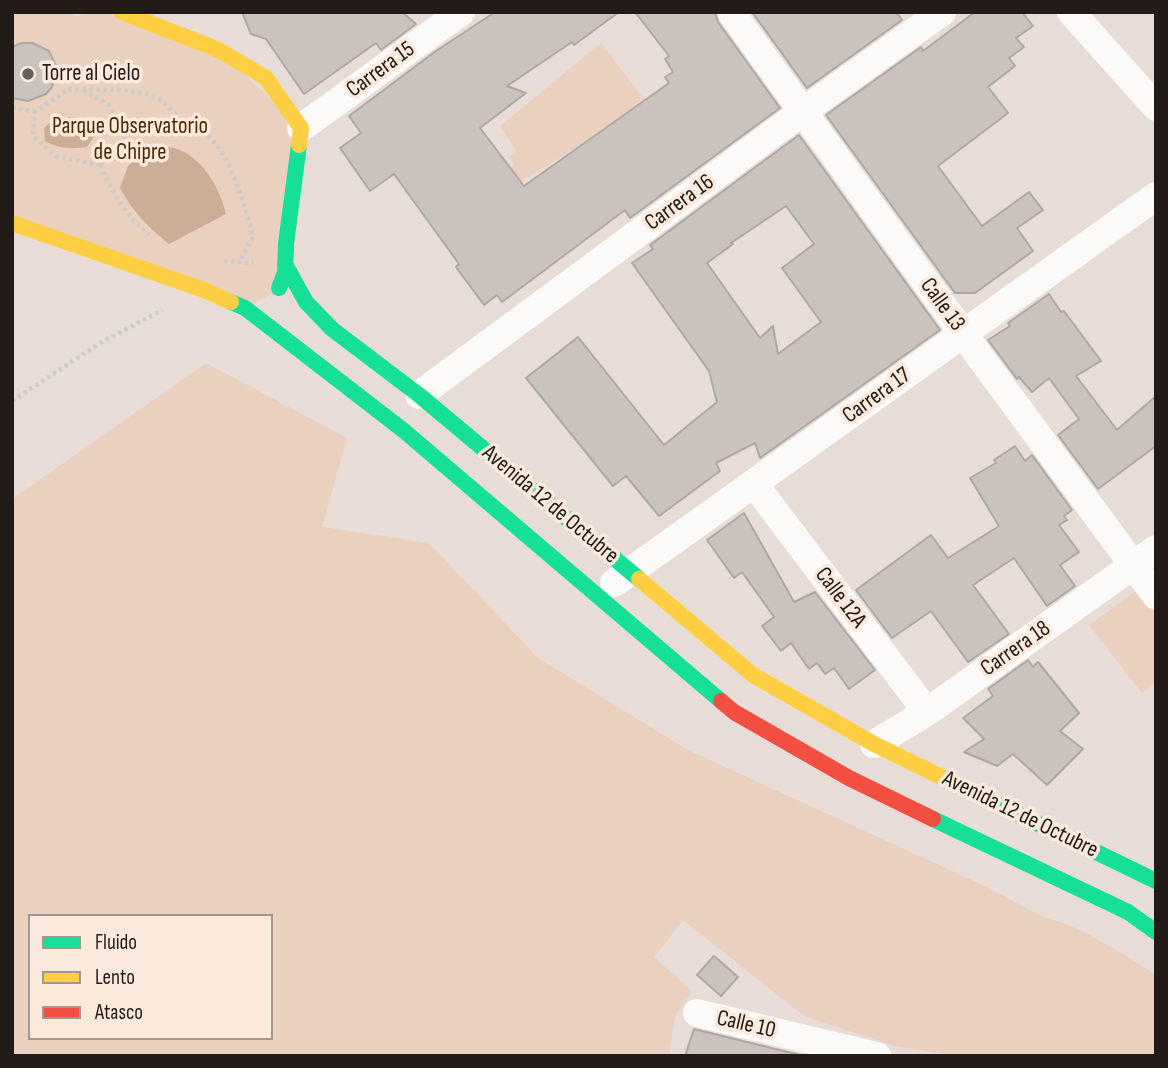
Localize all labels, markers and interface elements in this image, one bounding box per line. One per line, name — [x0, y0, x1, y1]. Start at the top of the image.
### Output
street label: Carrera 15 — [341, 36, 421, 104]
place label: Torre al Cielo — [42, 60, 140, 88]
marker: Torre al Cielo — [20, 66, 36, 82]
park label: Parque Observatorio de Chipre — [52, 113, 208, 167]
street label: Carrera 16 — [640, 169, 720, 237]
street label: Calle 13 — [914, 273, 970, 337]
street label: Carrera 17 — [837, 362, 917, 430]
street label: Avenida 12 de Octubre — [476, 440, 624, 570]
street label: Calle 12A — [808, 562, 872, 634]
street label: Carrera 18 — [976, 615, 1056, 683]
street label: Avenida 12 de Octubre — [938, 765, 1102, 865]
legend — [28, 914, 273, 1040]
text: Fluido — [95, 930, 137, 955]
text: Lento — [95, 965, 135, 990]
text: Atasco — [95, 1000, 143, 1025]
street label: Calle 10 — [714, 1005, 778, 1045]

